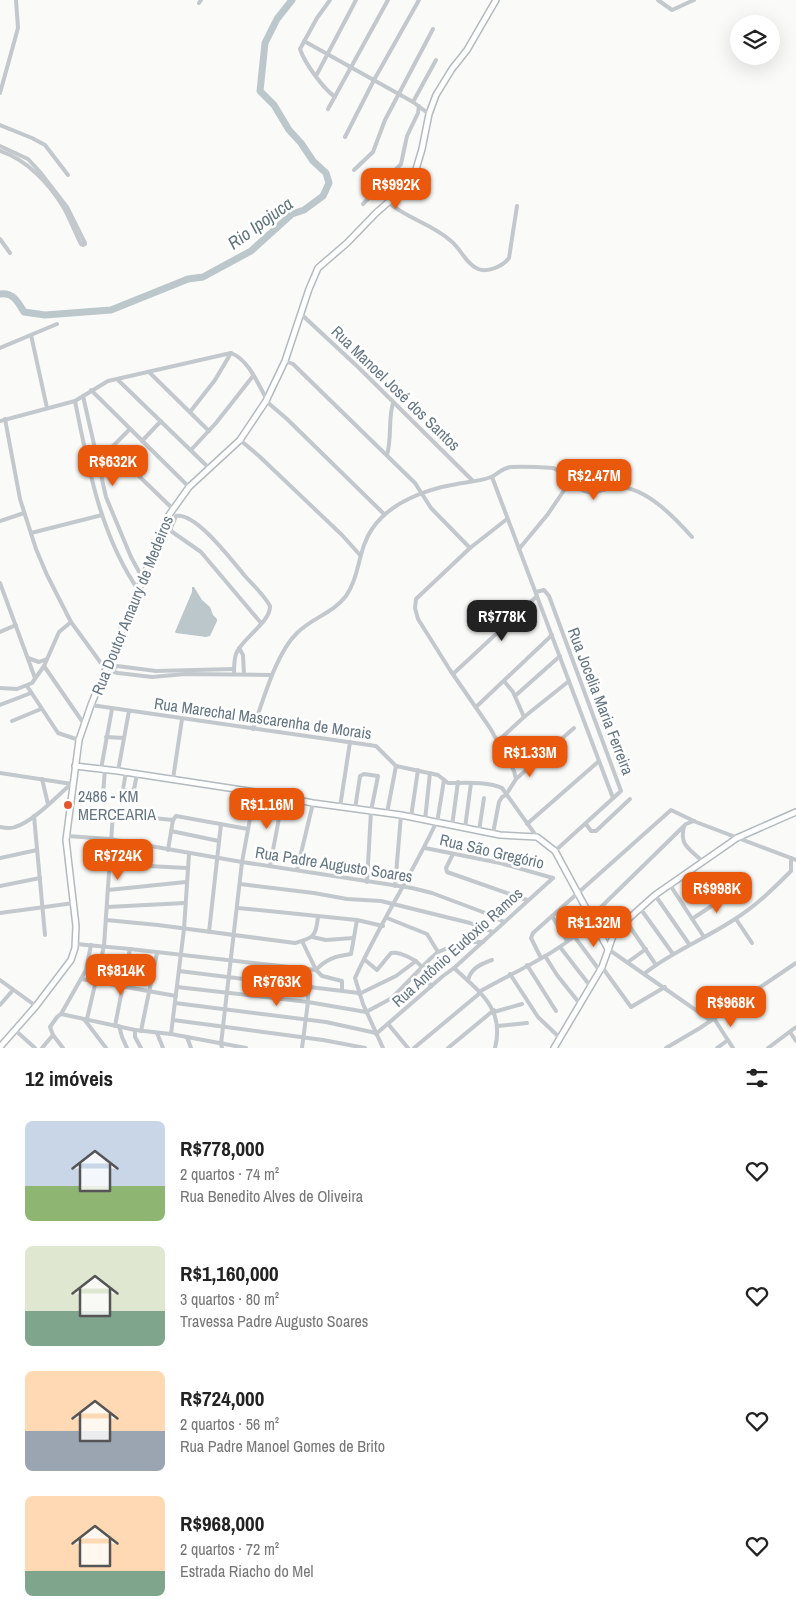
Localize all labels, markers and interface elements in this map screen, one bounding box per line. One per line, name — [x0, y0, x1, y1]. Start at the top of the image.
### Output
map controls — [730, 15, 780, 65]
button: layers — [730, 15, 780, 65]
pin: R$992K — [355, 168, 437, 210]
text: R$992K — [372, 173, 420, 195]
water label: Rio Ipojuca — [222, 191, 298, 255]
street label: Rua Manoel José dos Santos — [327, 321, 465, 455]
pin: R$632K — [72, 444, 154, 487]
text: R$632K — [89, 450, 137, 472]
pin: R$2.47M — [548, 458, 640, 501]
text: R$2.47M — [567, 464, 621, 486]
street label: Rua Doutor Amaury de Medeiros — [86, 512, 178, 698]
pin: R$778K — [461, 600, 543, 642]
text: R$778K — [478, 605, 526, 627]
street label: Rua Jocelia Maria Ferreira — [563, 624, 639, 778]
street label: Rua Marechal Mascarenha de Morais — [153, 692, 373, 744]
pin: R$1.33M — [484, 736, 576, 778]
text: R$1.33M — [503, 741, 557, 763]
place label: 2486 - KM MERCEARIA — [78, 785, 156, 825]
pin: R$1.16M — [221, 788, 313, 830]
text: R$1.16M — [240, 793, 294, 815]
marker: 2486 - KM MERCEARIA — [62, 799, 74, 811]
street label: Rua São Gregório — [438, 828, 546, 874]
pin: R$724K — [77, 838, 159, 881]
street label: Rua Padre Augusto Soares — [254, 841, 414, 887]
text: R$724K — [94, 844, 142, 866]
pin: R$998K — [676, 872, 758, 914]
text: R$998K — [693, 877, 741, 899]
street label: Rua Antônio Eudoxio Ramos — [387, 882, 527, 1012]
pin: R$1.32M — [548, 906, 640, 948]
text: R$1.32M — [567, 911, 621, 933]
pin: R$814K — [80, 954, 162, 996]
text: R$814K — [97, 959, 145, 981]
pin: R$763K — [236, 964, 318, 1007]
text: R$763K — [253, 970, 301, 992]
pin: R$968K — [690, 986, 772, 1028]
text: R$968K — [707, 991, 755, 1013]
text: 12 imóveis — [25, 1064, 113, 1093]
icon: filters — [743, 1064, 771, 1092]
text: R$778,000 — [180, 1134, 264, 1163]
icon: home — [65, 1141, 125, 1201]
icon: heart — [743, 1157, 771, 1185]
text: 2 quartos · 74 m² — [180, 1163, 279, 1185]
text: Rua Benedito Alves de Oliveira — [180, 1185, 363, 1207]
text: R$1,160,000 — [180, 1259, 279, 1288]
icon: home — [65, 1266, 125, 1326]
icon: heart — [743, 1282, 771, 1310]
text: 3 quartos · 80 m² — [180, 1288, 279, 1310]
text: Travessa Padre Augusto Soares — [180, 1310, 368, 1332]
text: R$724,000 — [180, 1384, 264, 1413]
icon: home — [65, 1391, 125, 1451]
icon: heart — [743, 1407, 771, 1435]
text: 2 quartos · 56 m² — [180, 1413, 279, 1435]
text: Rua Padre Manoel Gomes de Brito — [180, 1435, 385, 1457]
text: R$968,000 — [180, 1509, 264, 1538]
icon: home — [65, 1516, 125, 1576]
icon: heart — [743, 1532, 771, 1560]
text: 2 quartos · 72 m² — [180, 1538, 279, 1560]
text: Estrada Riacho do Mel — [180, 1560, 313, 1582]

